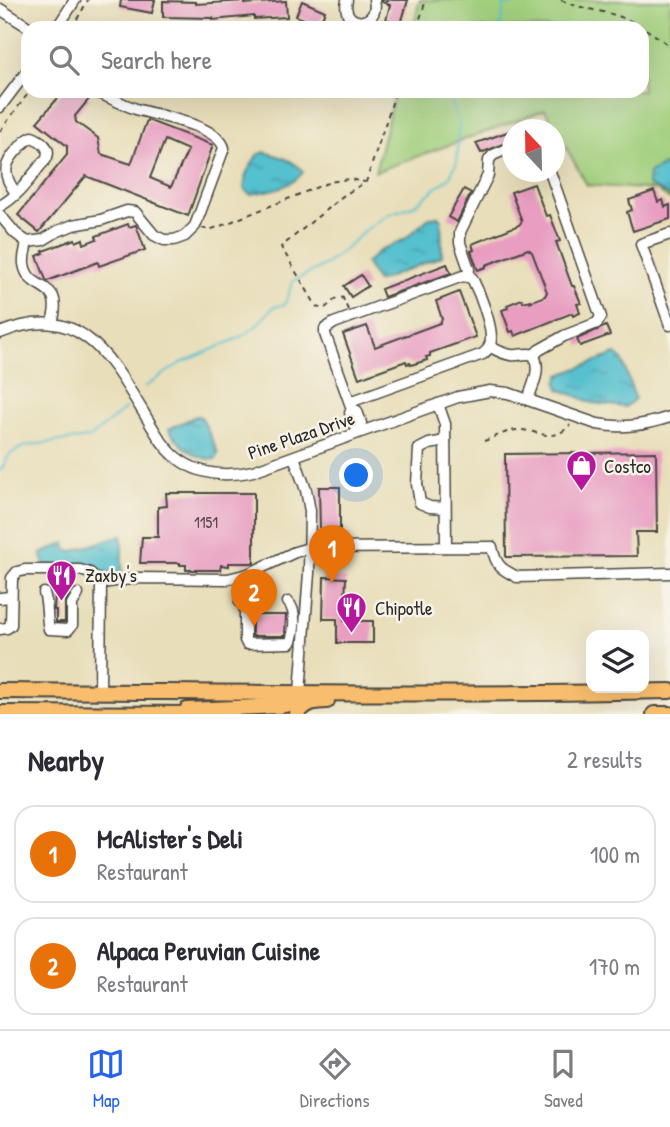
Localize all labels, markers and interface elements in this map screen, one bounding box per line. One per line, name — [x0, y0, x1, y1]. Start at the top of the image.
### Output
search box — [21, 21, 649, 98]
icon: search — [45, 41, 83, 79]
text: Search here — [101, 42, 212, 77]
north arrow — [502, 119, 565, 182]
street label: Pine Plaza Drive — [244, 404, 358, 465]
shop icon: Costco — [564, 449, 598, 493]
place label: Costco — [604, 453, 651, 479]
your location — [339, 458, 373, 492]
house number: 1151 — [194, 511, 218, 533]
pin: 1 — [309, 525, 355, 583]
restaurant icon: Zaxby's — [45, 558, 79, 602]
place label: Zaxby's — [85, 562, 137, 588]
pin: 2 — [231, 569, 277, 627]
restaurant icon: Chipotle — [335, 591, 369, 635]
place label: Chipotle — [375, 595, 433, 621]
map controls — [586, 630, 649, 693]
button: layers — [586, 630, 649, 693]
text: Nearby — [28, 740, 104, 780]
text: 2 results — [567, 744, 642, 775]
text: McAlister's Deli — [97, 821, 243, 856]
text: 1 — [49, 839, 57, 870]
text: 100 m — [590, 839, 640, 870]
text: Restaurant — [97, 856, 188, 887]
text: Alpaca Peruvian Cuisine — [97, 933, 320, 968]
text: 2 — [48, 951, 58, 982]
text: 170 m — [589, 951, 640, 982]
text: Restaurant — [97, 968, 188, 999]
tab: Map — [87, 1045, 125, 1113]
tab: Directions — [300, 1045, 370, 1113]
tab: Saved — [544, 1045, 583, 1113]

